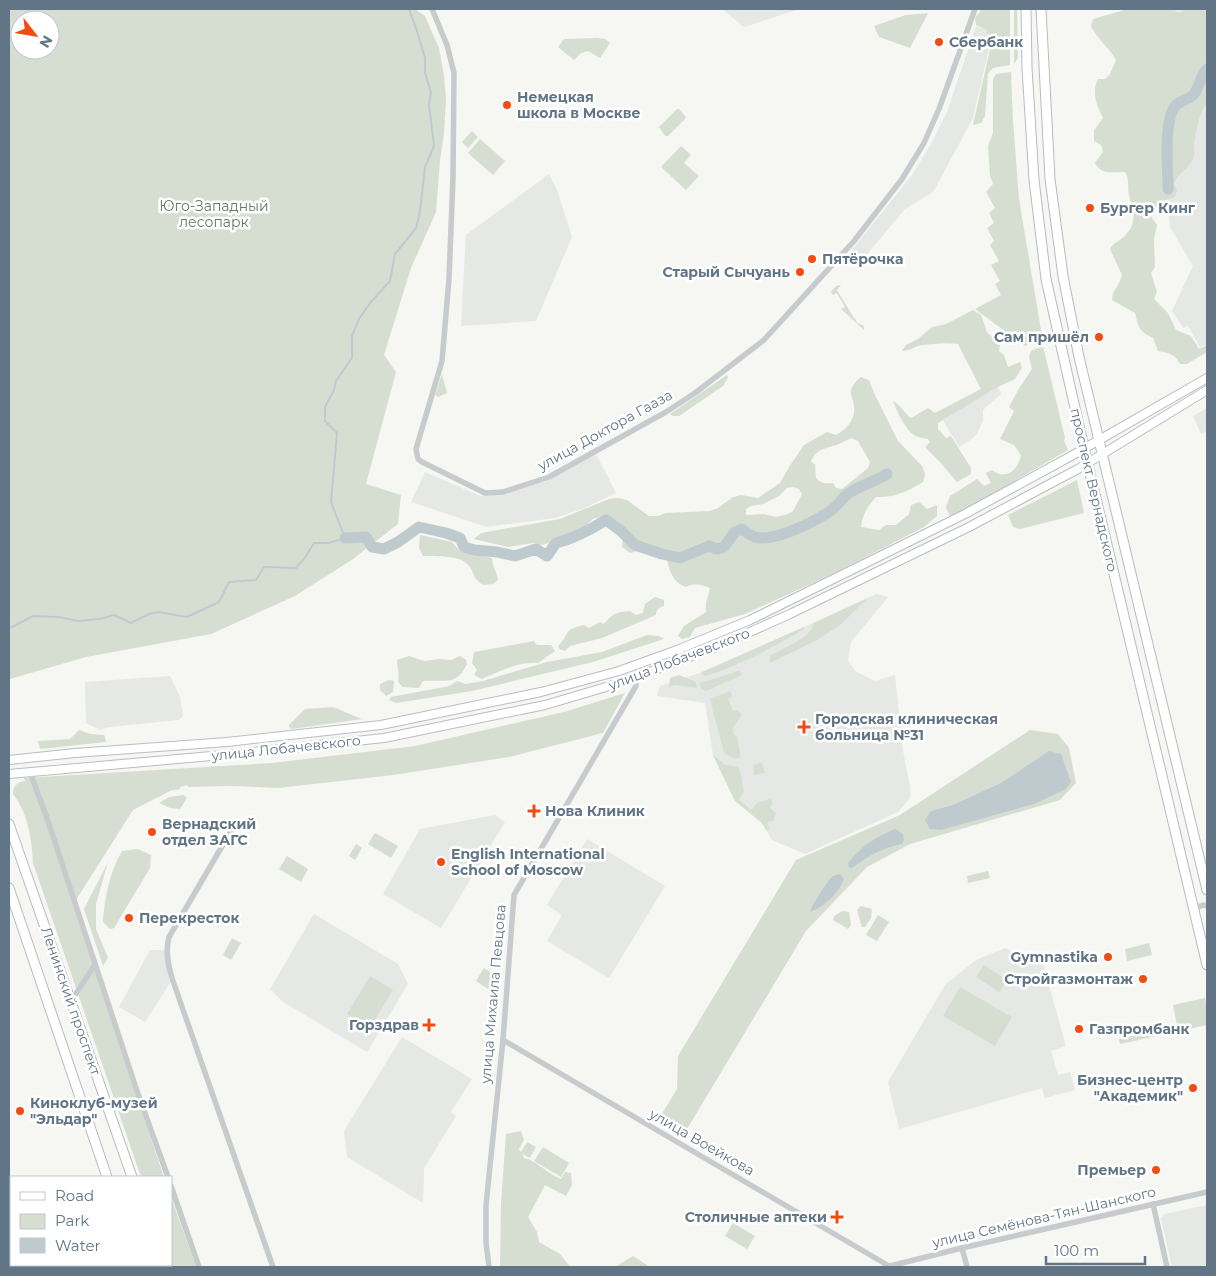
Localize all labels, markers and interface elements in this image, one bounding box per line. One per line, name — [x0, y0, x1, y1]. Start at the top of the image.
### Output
north arrow — [10, 10, 60, 60]
text: N — [36, 32, 57, 51]
place label: Сбербанк — [949, 33, 1023, 51]
marker: Сбербанк — [933, 36, 945, 48]
place label: Немецкая школа в Москве — [517, 88, 640, 122]
marker: Немецкая школа в Москве — [501, 99, 513, 111]
park label: Юго-Западный лесопарк — [159, 197, 269, 231]
place label: Бургер Кинг — [1100, 199, 1196, 217]
marker: Бургер Кинг — [1084, 202, 1096, 214]
place label: Пятёрочка — [822, 250, 903, 268]
marker: Пятёрочка — [806, 253, 818, 265]
place label: Старый Сычуань — [662, 263, 791, 281]
marker: Старый Сычуань — [794, 266, 806, 278]
place label: Сам пришёл — [994, 328, 1089, 346]
marker: Сам пришёл — [1093, 331, 1105, 343]
street label: улица Доктора Гааза — [534, 385, 676, 475]
street label: проспект Вернадского — [1066, 406, 1122, 574]
street label: улица Лобачевского — [605, 624, 752, 695]
place label: Городская клиническая больница №31 — [815, 710, 998, 744]
marker: Городская клиническая больница №31 — [797, 720, 811, 734]
street label: улица Лобачевского — [209, 731, 362, 765]
place label: Нова Клиник — [545, 802, 645, 820]
marker: Нова Клиник — [527, 804, 541, 818]
place label: Вернадский отдел ЗАГС — [162, 815, 256, 849]
marker: Вернадский отдел ЗАГС — [146, 826, 158, 838]
place label: English International School of Moscow — [451, 845, 605, 879]
marker: English International School of Moscow — [435, 856, 447, 868]
street label: улица Михаила Певцова — [476, 904, 510, 1085]
place label: Перекресток — [139, 909, 239, 927]
marker: Перекресток — [123, 912, 135, 924]
street label: Ленинский проспект — [37, 924, 105, 1078]
place label: Gymnastika — [1010, 948, 1098, 966]
marker: Gymnastika — [1102, 951, 1114, 963]
place label: Стройгазмонтаж — [1004, 970, 1133, 988]
marker: Стройгазмонтаж — [1137, 973, 1149, 985]
place label: Горздрав — [349, 1016, 419, 1034]
marker: Горздрав — [423, 1019, 435, 1031]
place label: Газпромбанк — [1089, 1020, 1190, 1038]
marker: Газпромбанк — [1073, 1023, 1085, 1035]
place label: Бизнес-центр "Академик" — [1077, 1071, 1183, 1105]
marker: Бизнес-центр "Академик" — [1187, 1082, 1199, 1094]
place label: Киноклуб-музей "Эльдар" — [30, 1094, 158, 1128]
street label: улица Воейкова — [645, 1104, 758, 1179]
marker: Киноклуб-музей "Эльдар" — [14, 1105, 26, 1117]
place label: Премьер — [1077, 1161, 1146, 1179]
marker: Премьер — [1150, 1164, 1162, 1176]
legend — [10, 1176, 172, 1266]
street label: улица Семёнова-Тян-Шанского — [929, 1182, 1158, 1252]
text: Road — [55, 1186, 94, 1205]
place label: Столичные аптеки — [685, 1208, 827, 1226]
text: Park — [55, 1211, 89, 1230]
marker: Столичные аптеки — [831, 1211, 843, 1223]
scale bar — [1046, 1234, 1145, 1266]
text: Water — [55, 1236, 101, 1255]
text: 100 m — [1054, 1241, 1099, 1260]

